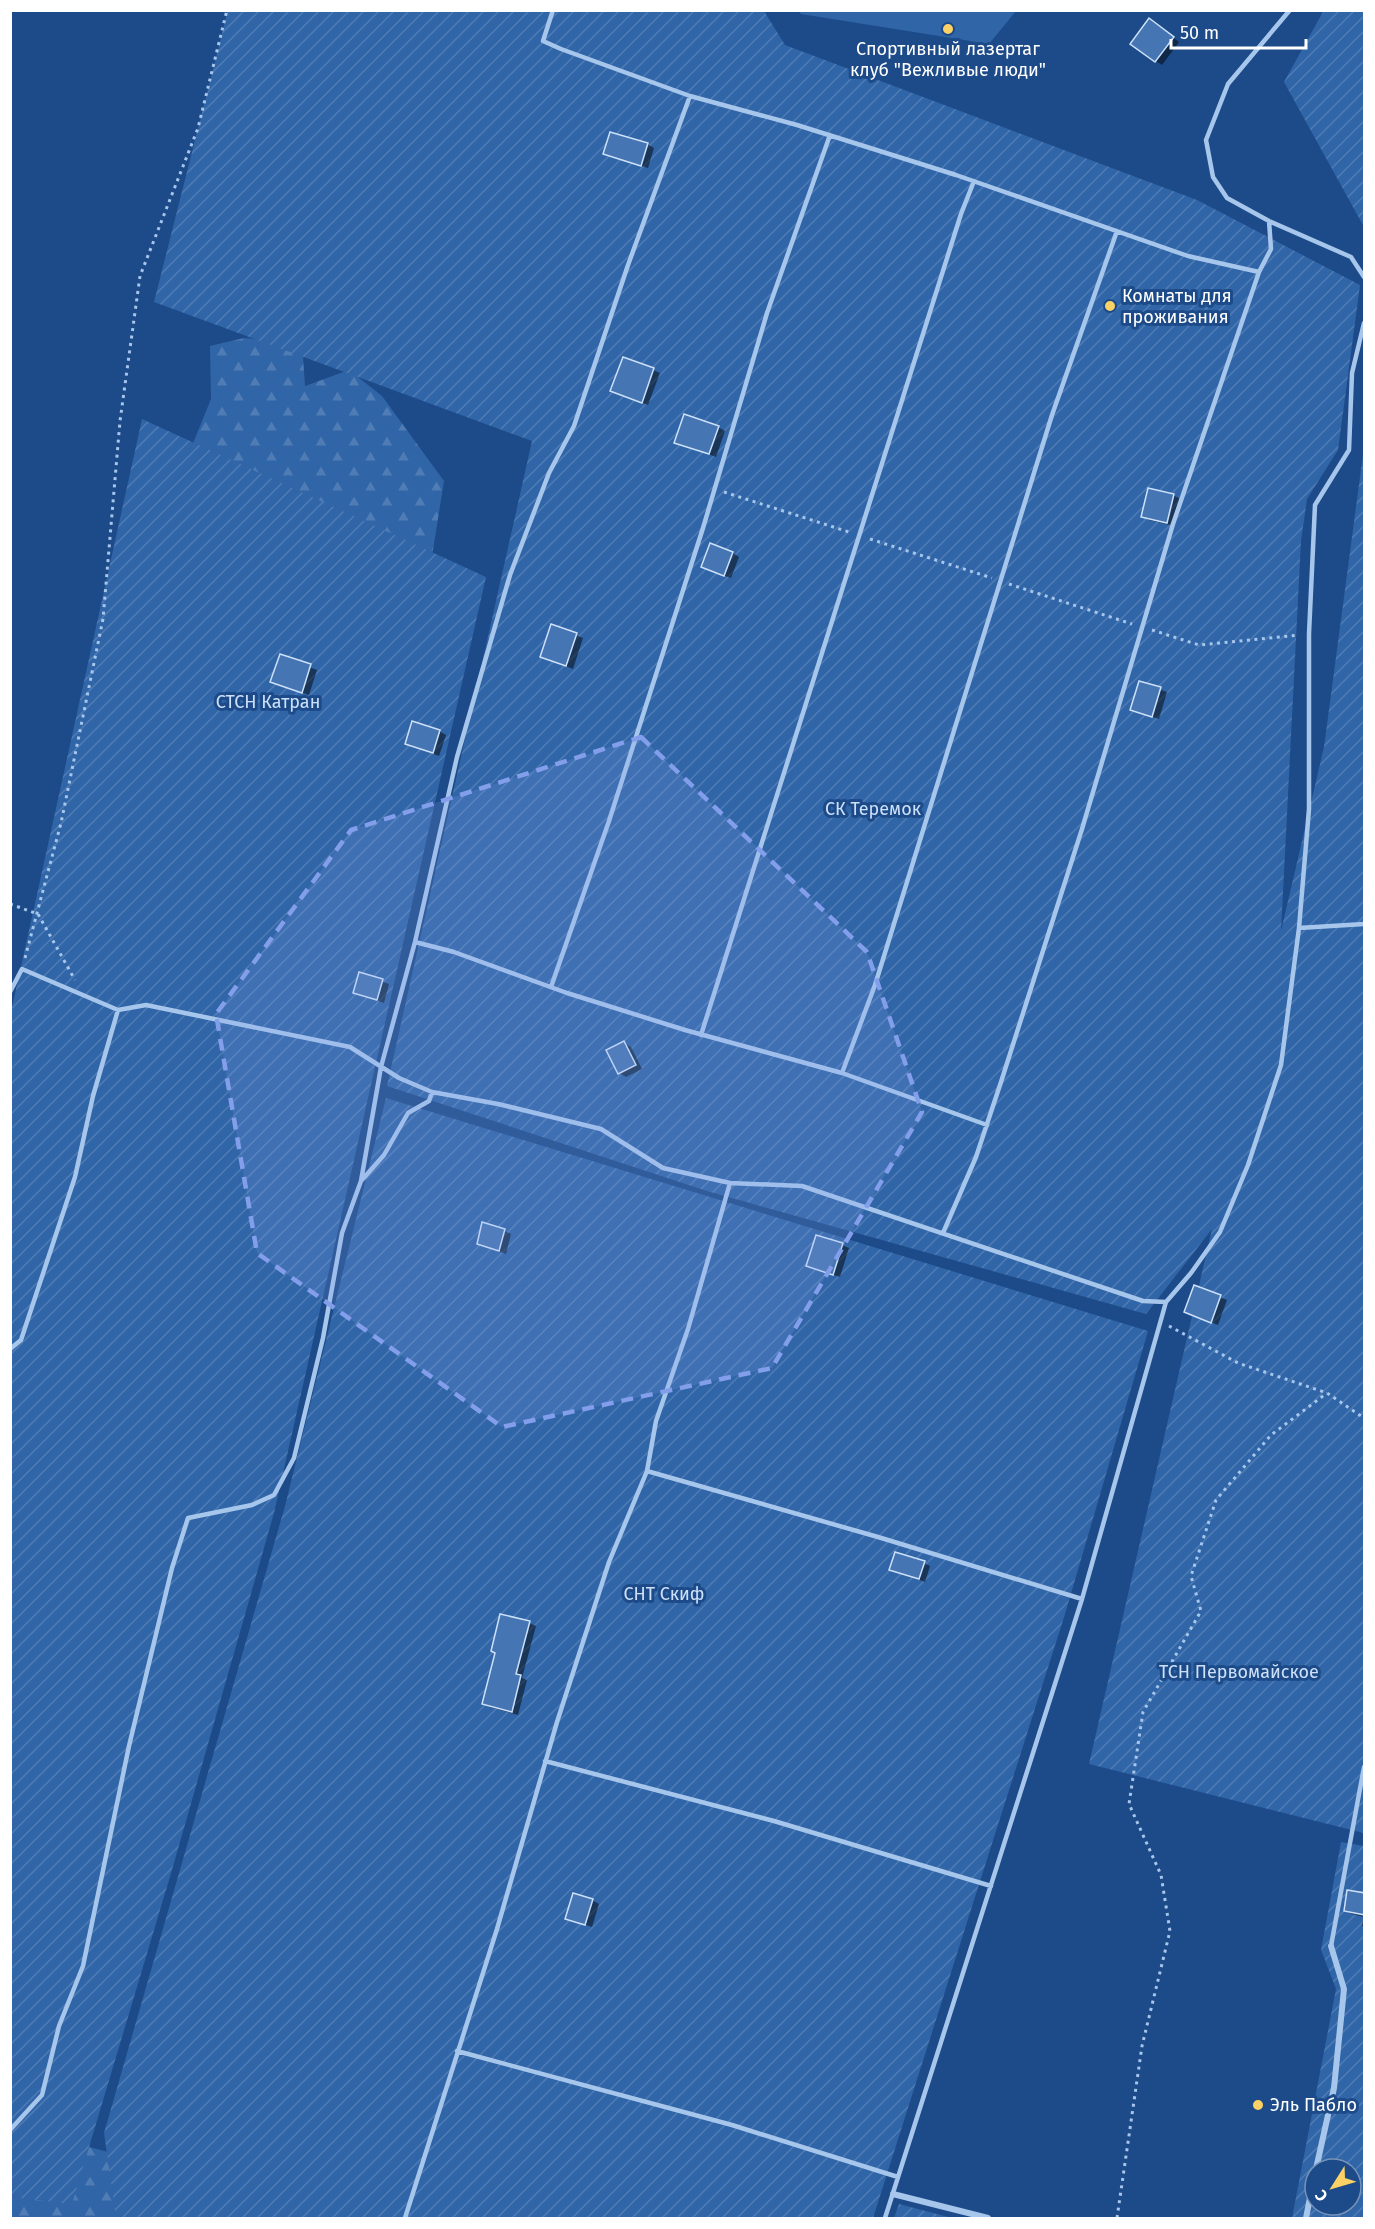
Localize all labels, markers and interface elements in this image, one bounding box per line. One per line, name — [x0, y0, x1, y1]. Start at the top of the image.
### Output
scale bar — [1171, 12, 1306, 50]
marker: Спортивный лазертаг клуб "Вежливые люди" — [941, 22, 955, 36]
text: 50 m — [1180, 22, 1219, 44]
place label: Спортивный лазертаг клуб "Вежливые люди" — [850, 38, 1046, 81]
place label: Комнаты для проживания — [1122, 285, 1232, 328]
marker: Комнаты для проживания — [1103, 299, 1117, 313]
park label: СТСН Катран — [216, 691, 320, 713]
park label: СК Теремок — [825, 798, 922, 820]
park label: СНТ Скиф — [623, 1583, 705, 1605]
park label: ТСН Первомайское — [1159, 1661, 1319, 1683]
place label: Эль Пабло — [1270, 2094, 1357, 2116]
marker: Эль Пабло — [1251, 2098, 1265, 2112]
north arrow — [1303, 2157, 1363, 2217]
text: С — [1311, 2186, 1332, 2205]

